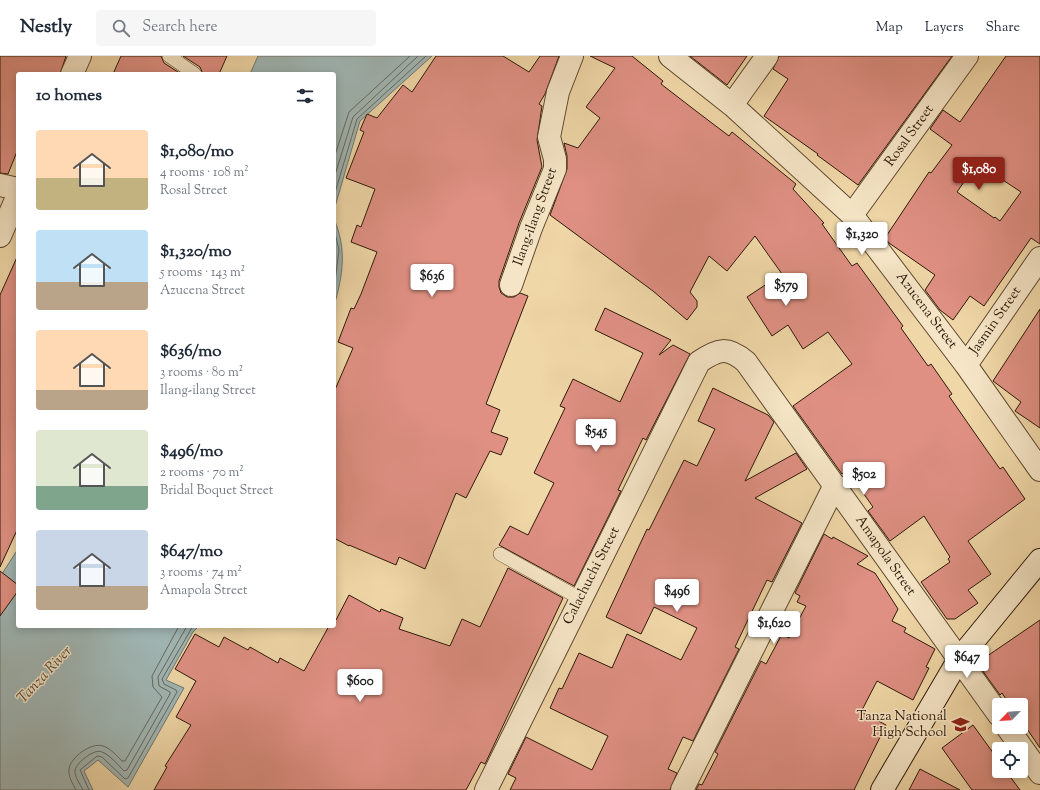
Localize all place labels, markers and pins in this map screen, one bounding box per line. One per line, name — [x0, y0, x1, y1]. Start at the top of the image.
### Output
pin: $1,080 — [946, 157, 1012, 191]
pin: $1,320 — [829, 222, 895, 256]
pin: $636 — [408, 264, 456, 298]
pin: $579 — [762, 273, 810, 307]
pin: $545 — [572, 419, 620, 453]
pin: $502 — [840, 462, 888, 496]
pin: $496 — [653, 579, 701, 613]
pin: $1,620 — [741, 611, 807, 645]
pin: $647 — [943, 645, 991, 679]
pin: $600 — [336, 669, 384, 703]
place label: Tanza National High School — [857, 707, 947, 743]
school or university icon: Tanza National High School — [950, 715, 970, 735]

